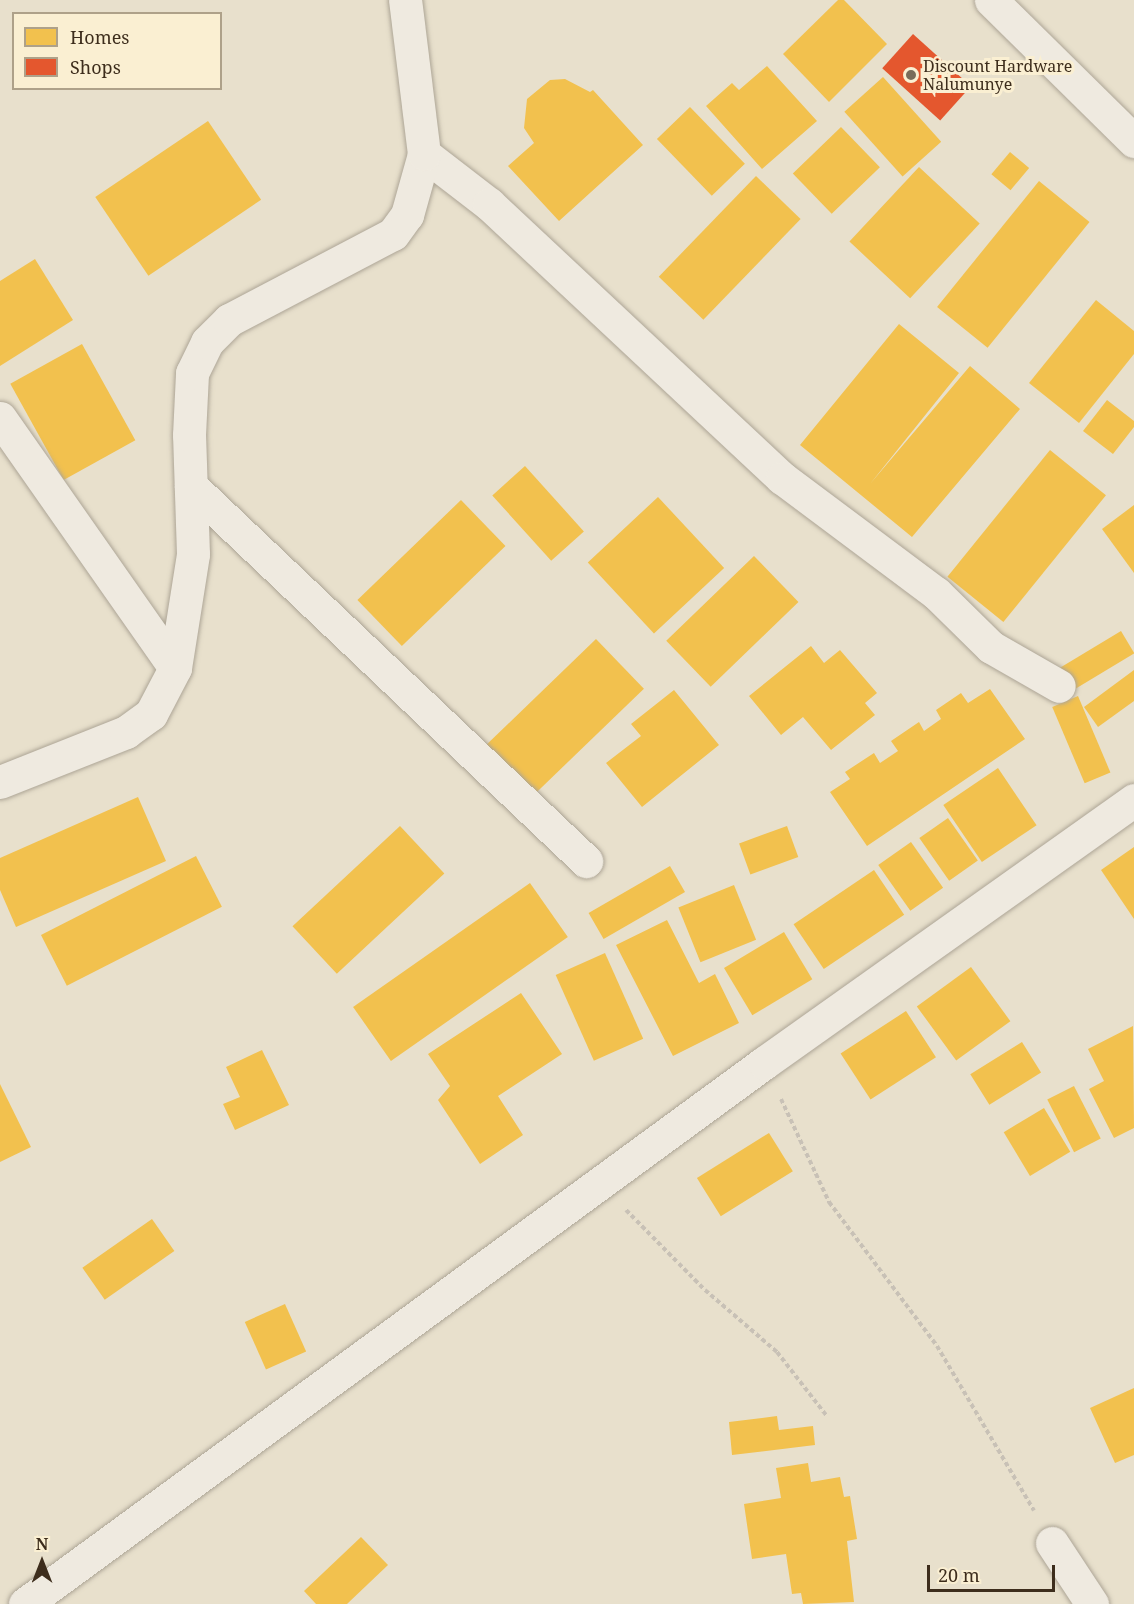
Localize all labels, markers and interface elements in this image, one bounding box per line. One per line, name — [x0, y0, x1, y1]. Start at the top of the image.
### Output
legend — [12, 12, 222, 90]
text: Homes — [70, 25, 129, 49]
text: Shops — [70, 55, 121, 79]
place label: Discount Hardware Nalumunye — [923, 56, 1072, 94]
marker: Discount Hardware Nalumunye — [904, 68, 918, 82]
north arrow — [12, 1532, 72, 1592]
text: N — [36, 1533, 48, 1555]
scale bar — [930, 1553, 1058, 1591]
text: 20 m — [938, 1563, 980, 1587]

